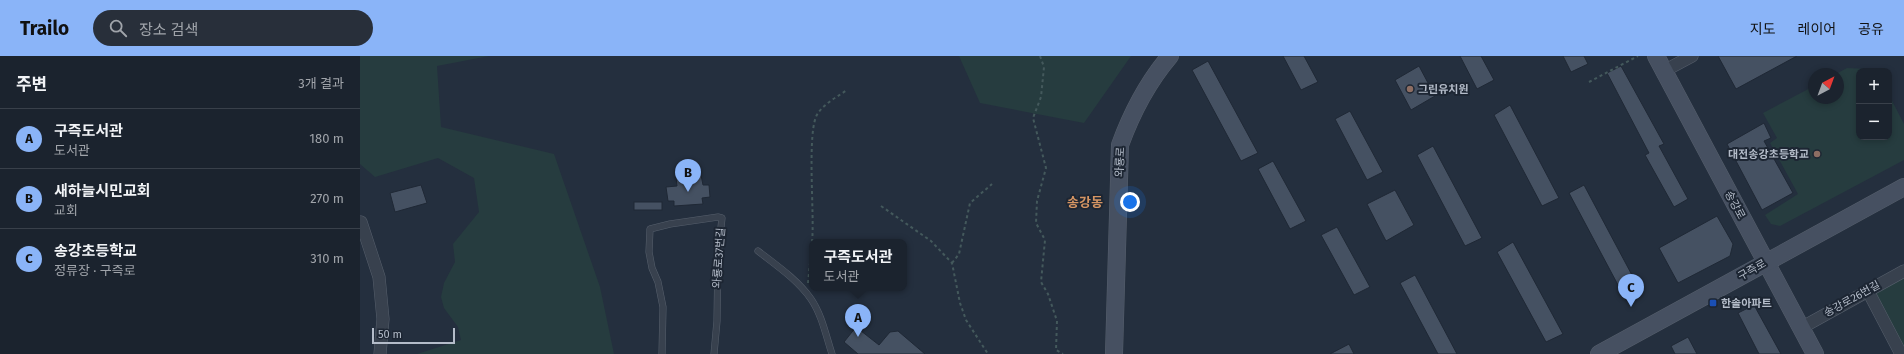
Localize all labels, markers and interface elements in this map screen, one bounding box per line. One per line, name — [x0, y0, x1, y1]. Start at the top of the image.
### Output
search box — [93, 10, 373, 46]
text: Trailo — [20, 17, 69, 40]
icon: search — [107, 17, 129, 39]
text: 장소 검색 — [139, 21, 198, 39]
text: 지도 — [1750, 21, 1776, 38]
text: 레이어 — [1798, 21, 1836, 38]
text: 공유 — [1858, 21, 1884, 38]
north arrow — [1808, 68, 1844, 104]
map controls — [1856, 68, 1892, 140]
button: + — [1856, 68, 1892, 104]
text: 주변 — [16, 74, 47, 95]
text: 3개 결과 — [298, 76, 344, 91]
place label: 그린유치원 — [1418, 83, 1469, 96]
marker: 그린유치원 — [1405, 84, 1415, 94]
button: − — [1856, 104, 1892, 140]
text: 구즉도서관 — [54, 122, 123, 140]
text: A — [25, 131, 33, 146]
text: 180 m — [309, 131, 344, 146]
text: 도서관 — [54, 143, 90, 158]
street label: 와룡로 — [1113, 146, 1127, 178]
place label: 대전송강초등학교 — [1728, 148, 1809, 161]
marker: 대전송강초등학교 — [1812, 149, 1822, 159]
pin: B — [675, 159, 701, 192]
text: 새하늘시민교회 — [54, 182, 151, 200]
street label: 송강로 — [1722, 189, 1748, 221]
text: B — [25, 191, 33, 206]
text: 270 m — [310, 191, 344, 206]
your location — [1120, 192, 1140, 212]
district label: 송강동 — [1067, 195, 1103, 210]
text: 교회 — [54, 203, 78, 218]
street label: 와룡로37번길 — [710, 227, 728, 289]
popup — [809, 239, 907, 291]
text: 송강초등학교 — [54, 242, 137, 260]
text: 구즉도서관 — [823, 248, 893, 266]
text: C — [25, 251, 33, 266]
text: 310 m — [310, 251, 344, 266]
street label: 구즉로 — [1736, 257, 1768, 283]
text: 정류장 · 구즉로 — [54, 263, 136, 278]
text: 도서관 — [823, 269, 859, 284]
pin: C — [1618, 274, 1644, 307]
street label: 송강로26번길 — [1822, 278, 1882, 320]
place label: 한솔아파트 — [1721, 297, 1772, 310]
marker: 한솔아파트 — [1708, 298, 1718, 308]
pin: A — [845, 304, 871, 337]
scale bar — [372, 326, 455, 345]
text: 50 m — [378, 328, 402, 341]

